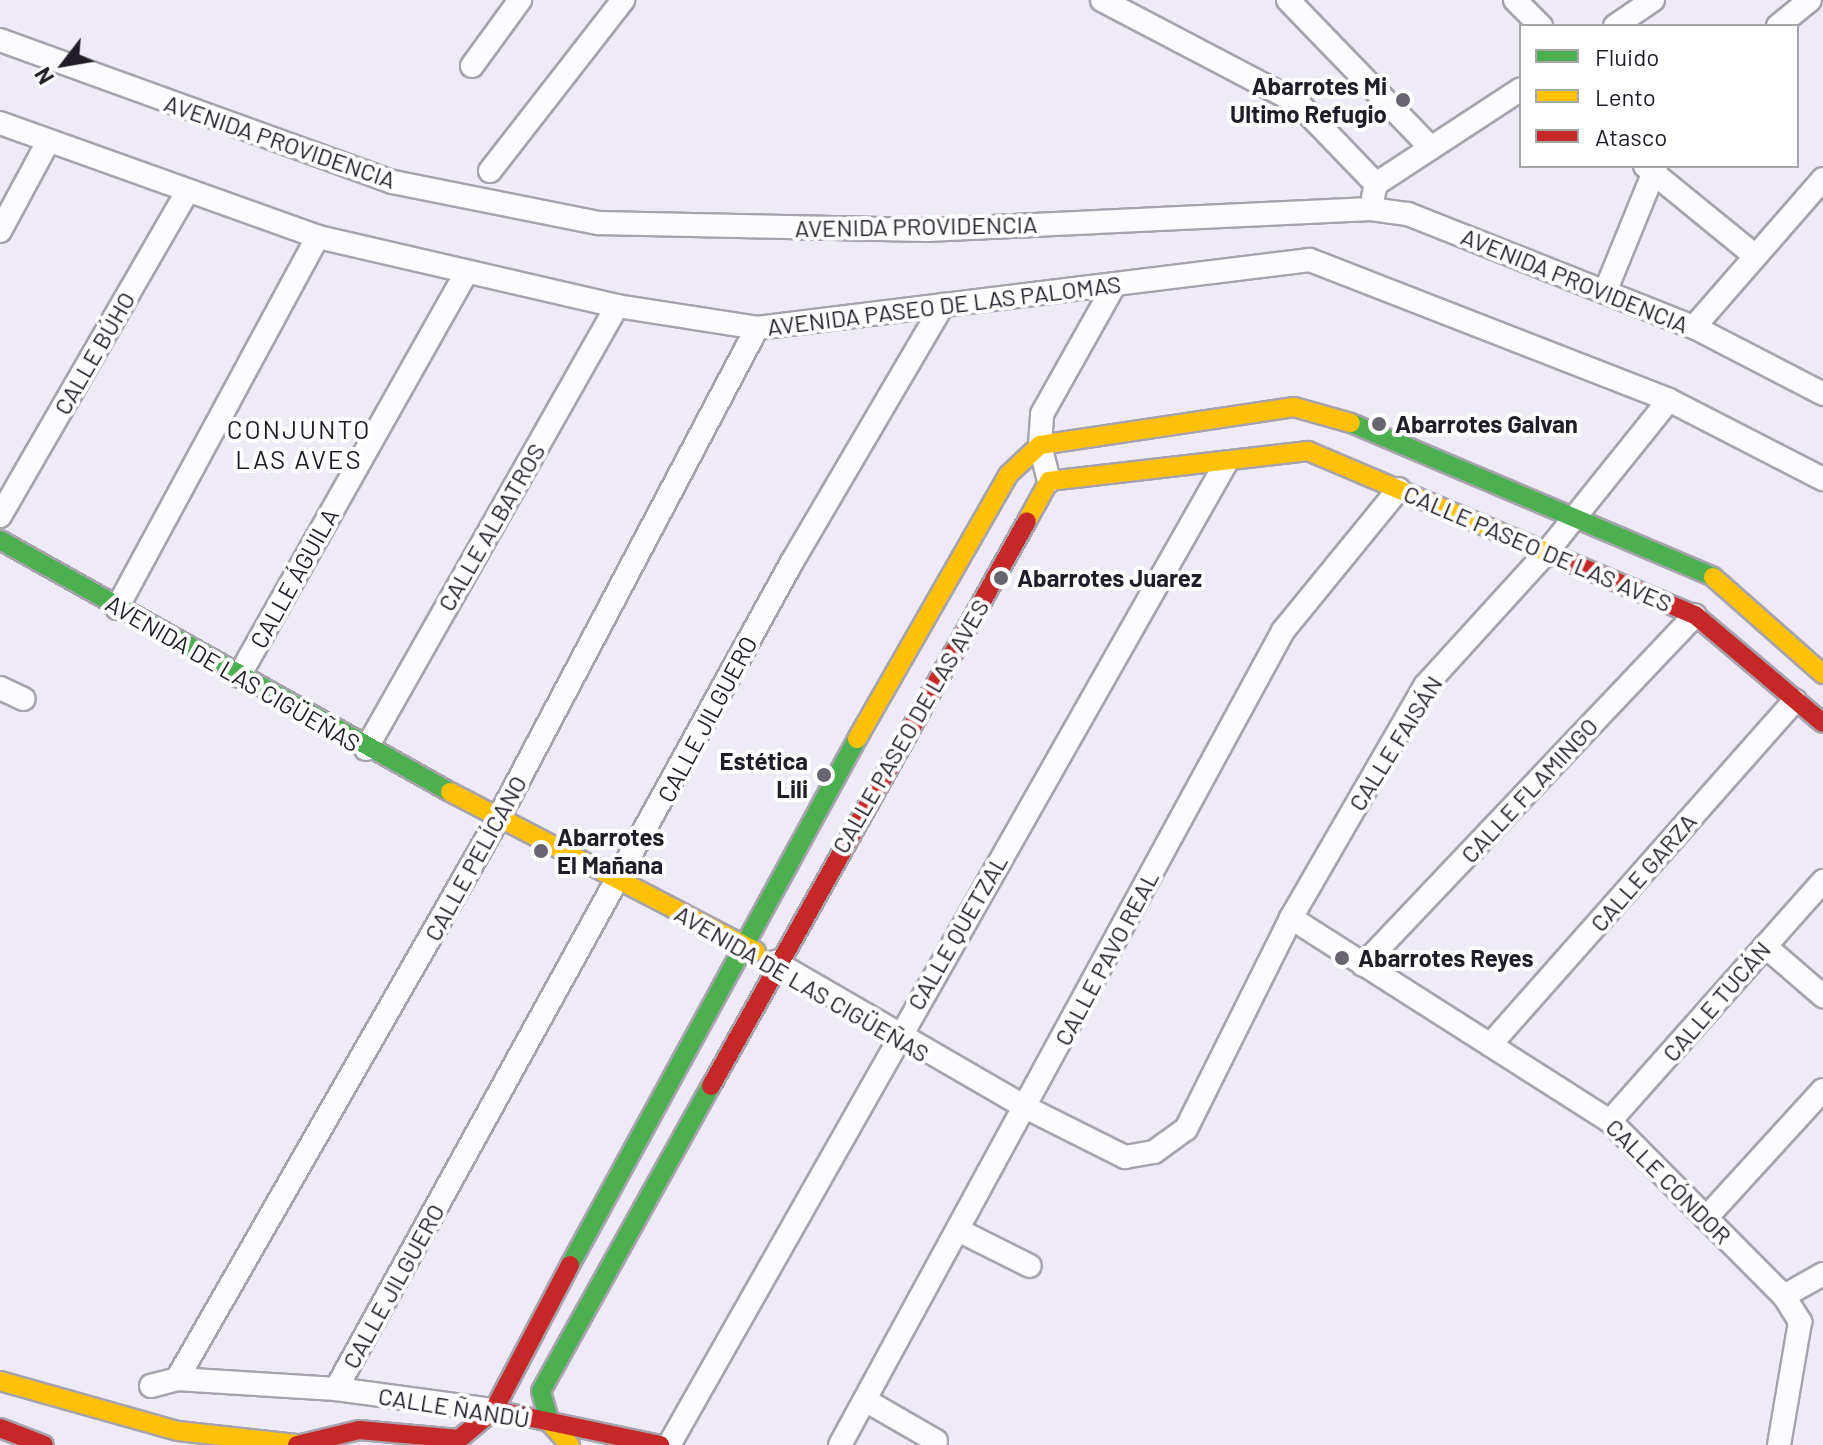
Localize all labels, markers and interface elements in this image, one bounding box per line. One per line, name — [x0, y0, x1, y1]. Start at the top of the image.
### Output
north arrow — [24, 24, 104, 104]
legend — [1519, 24, 1799, 168]
text: Fluido — [1595, 42, 1659, 71]
text: N — [29, 63, 58, 89]
place label: Abarrotes Mi Ultimo Refugio — [1230, 72, 1387, 128]
text: Lento — [1595, 82, 1656, 111]
street label: AVENIDA PROVIDENCIA — [161, 88, 399, 194]
marker: Abarrotes Mi Ultimo Refugio — [1394, 91, 1412, 109]
text: Atasco — [1595, 122, 1667, 151]
street label: AVENIDA PROVIDENCIA — [794, 209, 1038, 243]
street label: AVENIDA PROVIDENCIA — [1457, 221, 1693, 339]
street label: AVENIDA PASEO DE LAS PALOMAS — [765, 269, 1123, 341]
street label: CALLE BÚHO — [47, 287, 141, 419]
place label: Abarrotes Galvan — [1395, 410, 1578, 438]
district label: CONJUNTO LAS AVES — [227, 413, 371, 474]
marker: Abarrotes Galvan — [1370, 415, 1388, 433]
street label: CALLE ALBATROS — [431, 438, 551, 616]
street label: CALLE PASEO DE LAS AVES — [1400, 478, 1676, 618]
street label: CALLE ÁGUILA — [244, 503, 344, 653]
place label: Abarrotes Juarez — [1017, 564, 1202, 592]
marker: Abarrotes Juarez — [992, 569, 1010, 587]
street label: AVENIDA DE LAS CIGÜEÑAS — [101, 588, 365, 758]
street label: CALLE PASEO DE LAS AVES — [825, 594, 995, 858]
street label: CALLE JILGUERO — [651, 631, 763, 807]
street label: CALLE FAISÁN — [1342, 670, 1448, 816]
street label: CALLE FLAMINGO — [1454, 712, 1604, 868]
place label: Estética Lili — [719, 747, 808, 803]
marker: Estética Lili — [815, 766, 833, 784]
street label: CALLE PELÍCANO — [418, 770, 532, 946]
street label: CALLE GARZA — [1584, 807, 1702, 937]
place label: Abarrotes El Mañana — [557, 823, 664, 879]
marker: Abarrotes El Mañana — [532, 842, 550, 860]
street label: CALLE QUETZAL — [901, 849, 1013, 1015]
street label: CALLE PAVO REAL — [1048, 866, 1164, 1050]
street label: AVENIDA DE LAS CIGÜEÑAS — [670, 898, 934, 1068]
street label: CALLE TUCÁN — [1656, 935, 1776, 1067]
place label: Abarrotes Reyes — [1358, 944, 1533, 972]
marker: Abarrotes Reyes — [1333, 949, 1351, 967]
street label: CALLE CÓNDOR — [1600, 1112, 1738, 1250]
street label: CALLE JILGUERO — [336, 1199, 450, 1373]
street label: CALLE ÑANDÚ — [376, 1381, 532, 1433]

